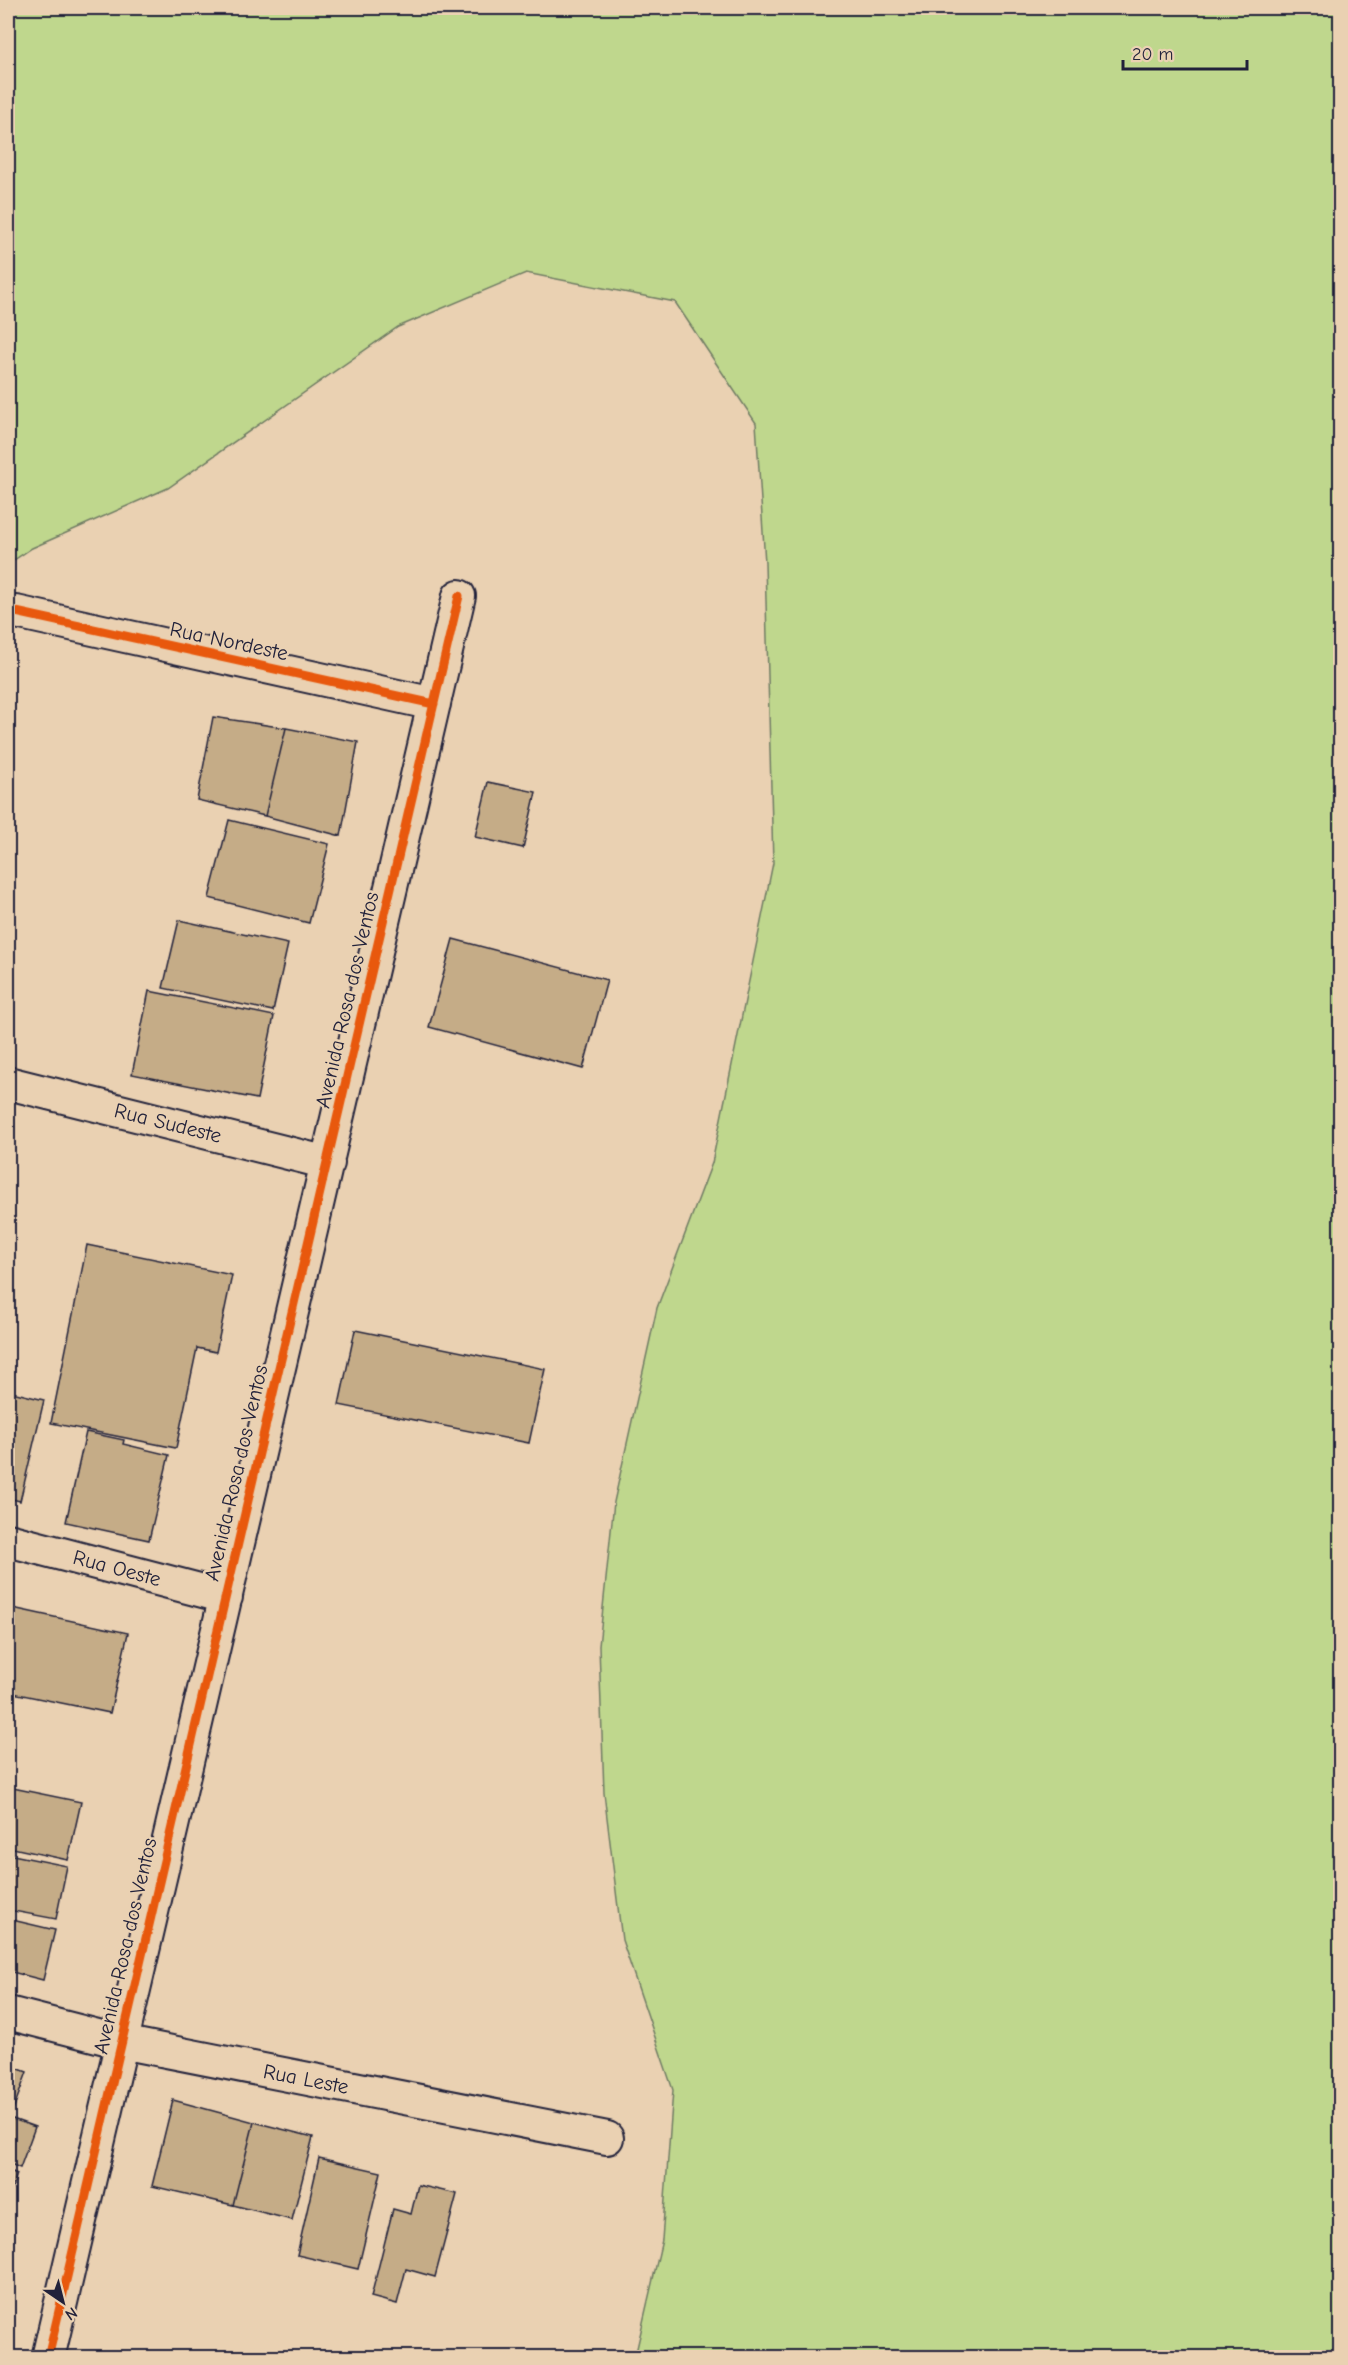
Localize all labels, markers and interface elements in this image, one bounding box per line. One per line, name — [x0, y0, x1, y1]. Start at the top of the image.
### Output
scale bar — [1123, 33, 1248, 71]
text: 20 m — [1132, 44, 1173, 65]
street label: Rua Nordeste — [168, 617, 290, 665]
street label: Avenida Rosa dos Ventos — [310, 890, 384, 1110]
street label: Rua Sudeste — [112, 1098, 224, 1148]
street label: Avenida Rosa dos Ventos — [199, 1363, 273, 1583]
street label: Rua Oeste — [71, 1545, 163, 1591]
street label: Avenida Rosa dos Ventos — [88, 1836, 162, 2056]
street label: Rua Leste — [261, 2059, 351, 2099]
north arrow — [33, 2272, 93, 2332]
text: N — [62, 2303, 80, 2324]

